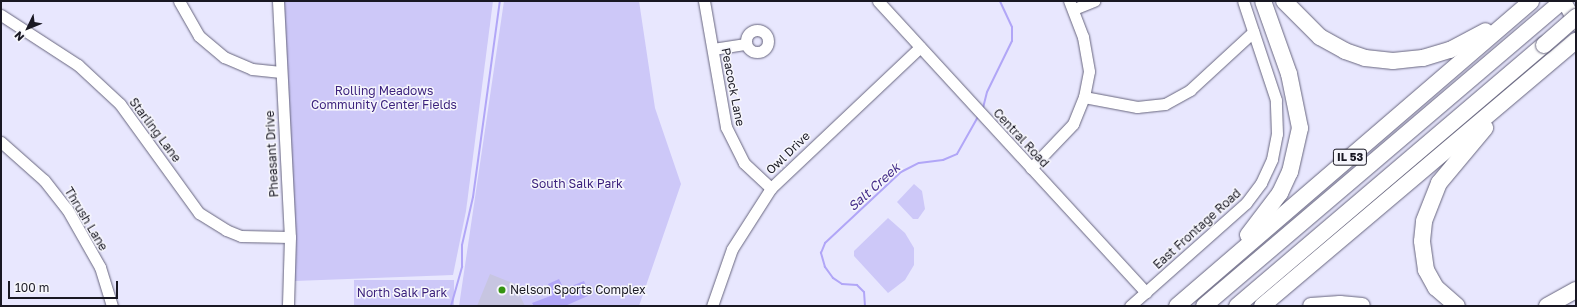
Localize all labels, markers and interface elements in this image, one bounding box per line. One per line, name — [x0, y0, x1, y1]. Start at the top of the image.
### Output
north arrow — [8, 8, 48, 48]
text: N — [11, 29, 26, 44]
street label: Peacock Lane — [718, 47, 748, 127]
park label: Rolling Meadows Community Center Fields — [311, 84, 457, 112]
street label: Starling Lane — [126, 95, 184, 165]
street label: Central Road — [990, 106, 1052, 170]
street label: Pheasant Drive — [263, 110, 281, 198]
street label: Owl Drive — [763, 129, 813, 177]
road number: IL 53 — [1332, 148, 1368, 166]
water label: Salt Creek — [845, 160, 903, 214]
park label: South Salk Park — [531, 177, 623, 191]
street label: Thrush Lane — [61, 185, 111, 253]
street label: East Frontage Road — [1150, 186, 1244, 272]
scale bar — [10, 273, 120, 299]
text: 100 m — [15, 280, 49, 295]
place label: Nelson Sports Complex — [510, 283, 646, 297]
marker: Nelson Sports Complex — [497, 285, 507, 295]
park label: North Salk Park — [357, 286, 447, 300]

